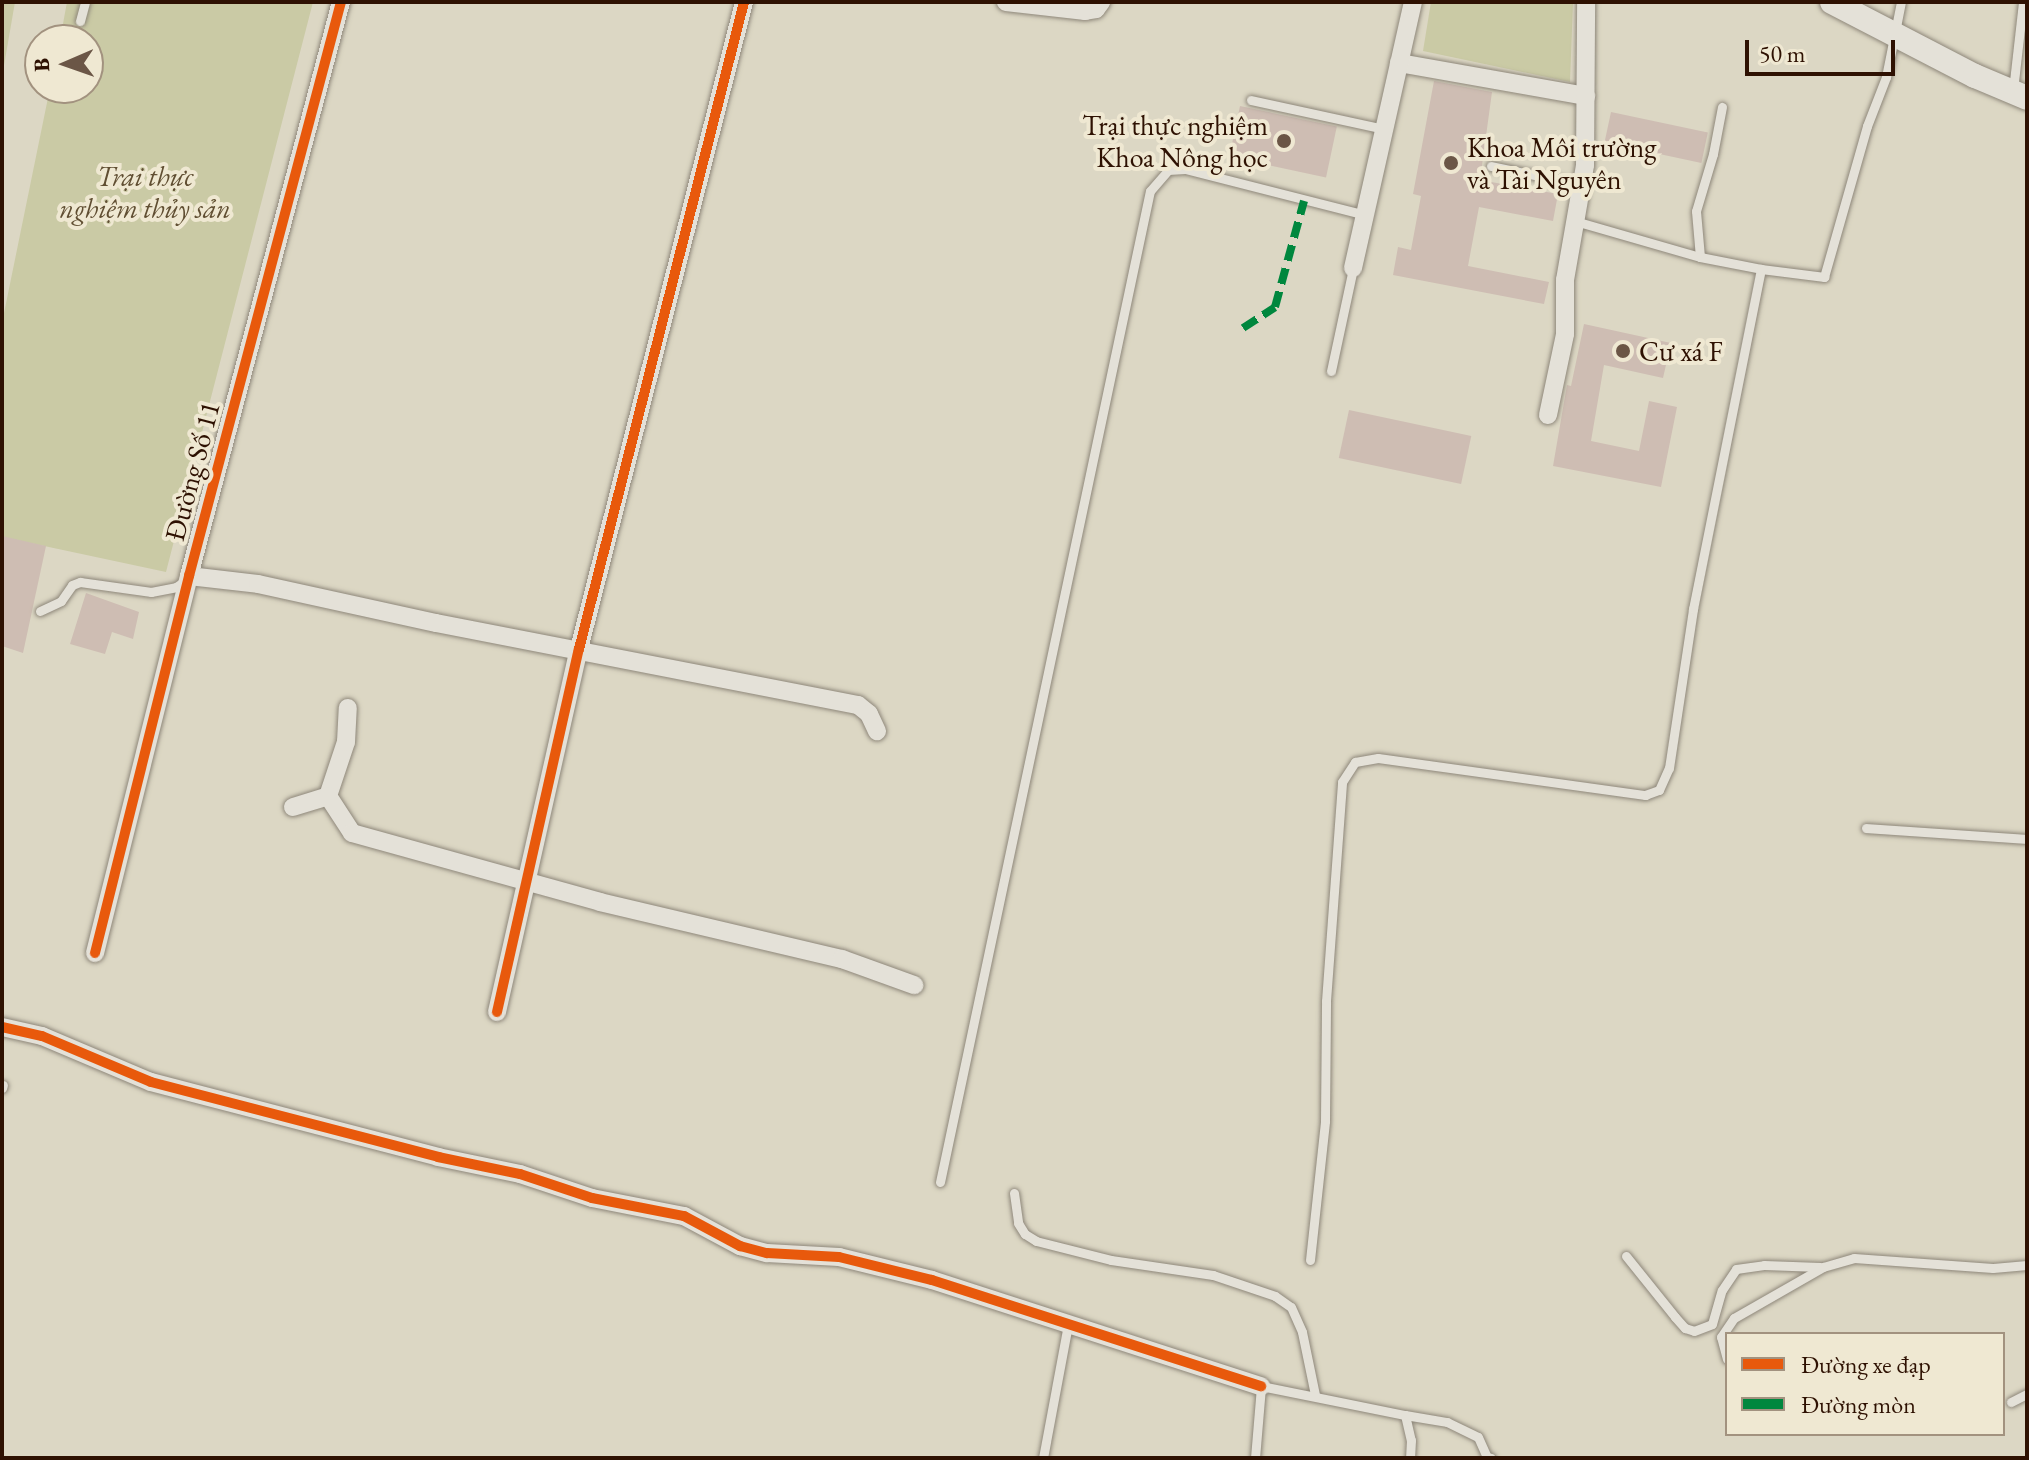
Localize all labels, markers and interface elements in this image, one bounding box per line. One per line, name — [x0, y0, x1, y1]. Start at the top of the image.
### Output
north arrow — [24, 24, 104, 104]
scale bar — [1749, 24, 1899, 74]
text: 50 m — [1759, 38, 1806, 69]
text: B — [27, 57, 56, 72]
place label: Trại thực nghiệm Khoa Nông học — [1082, 108, 1268, 174]
place label: Khoa Môi trường và Tài Nguyên — [1467, 130, 1657, 196]
marker: Trại thực nghiệm Khoa Nông học — [1275, 132, 1293, 150]
marker: Khoa Môi trường và Tài Nguyên — [1442, 154, 1460, 172]
park label: Trại thực nghiệm thủy sản — [59, 159, 231, 225]
place label: Cư xá F — [1639, 334, 1723, 368]
marker: Cư xá F — [1614, 342, 1632, 360]
street label: Đường Số 11 — [157, 398, 227, 544]
legend — [1725, 1332, 2005, 1436]
text: Đường xe đạp — [1801, 1349, 1931, 1380]
text: Đường mòn — [1801, 1389, 1916, 1420]

